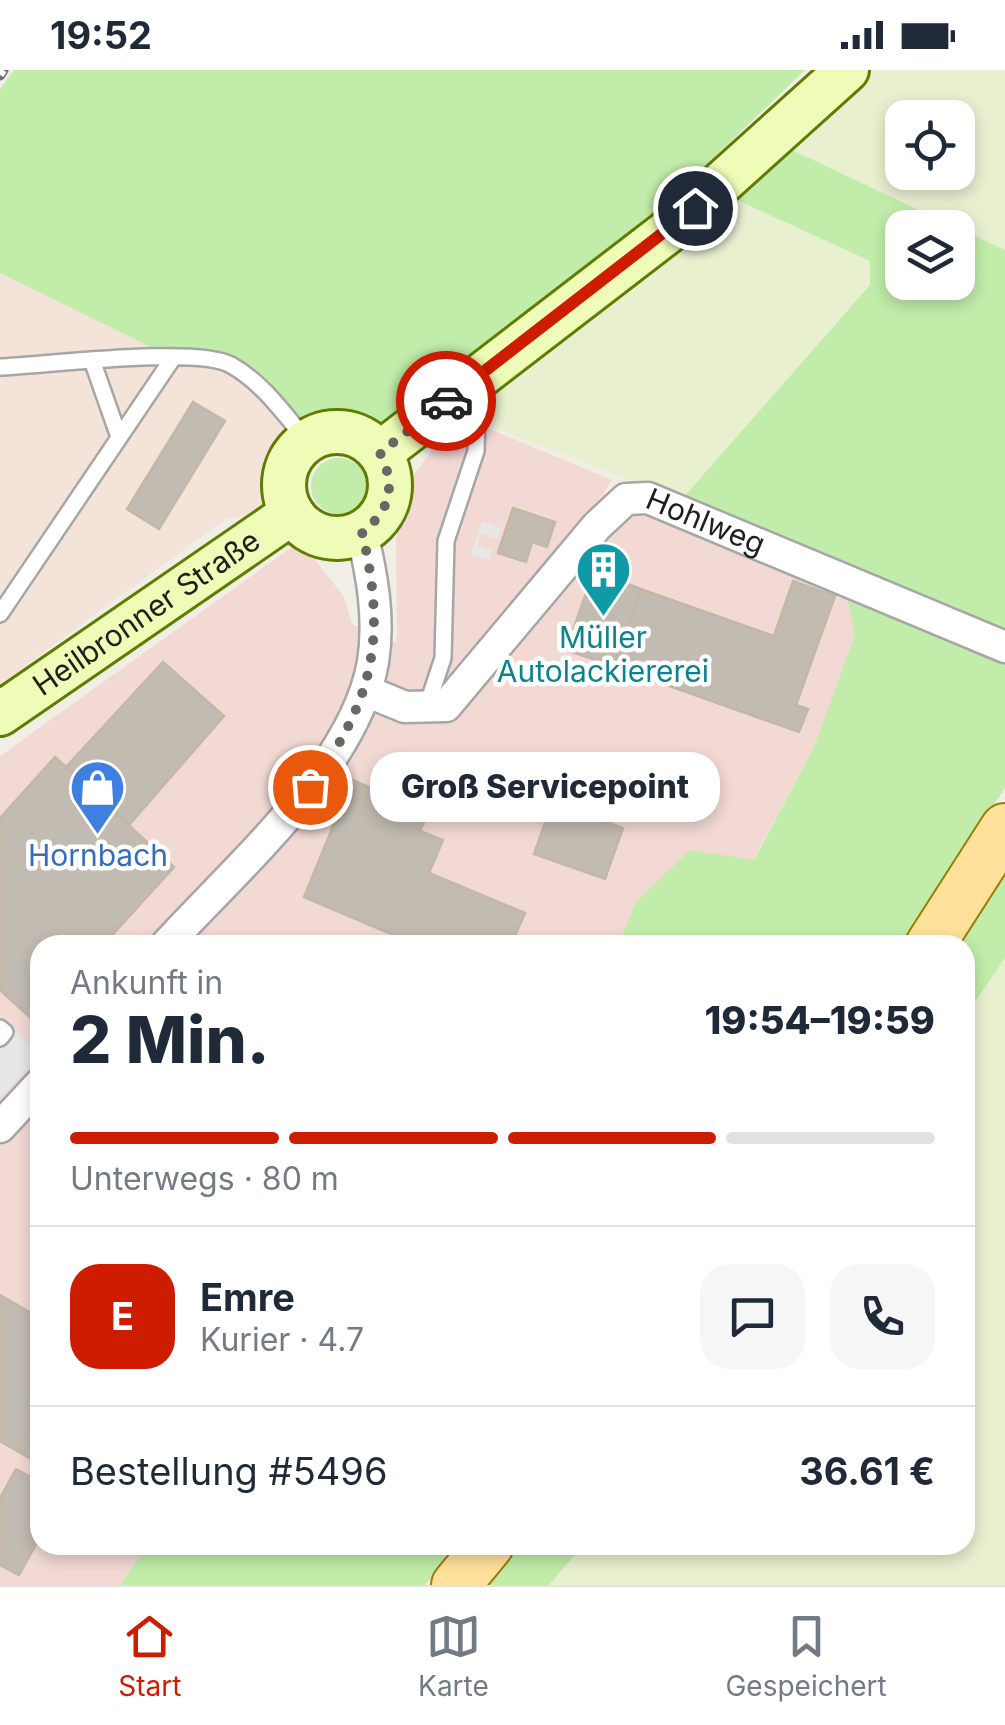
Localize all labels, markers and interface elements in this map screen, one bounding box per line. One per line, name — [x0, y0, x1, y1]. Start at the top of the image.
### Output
text: 19:52 — [50, 12, 152, 58]
map controls — [885, 100, 975, 300]
button: locate — [885, 100, 975, 190]
pin — [653, 166, 738, 251]
icon: home — [668, 181, 723, 236]
button: layers — [885, 210, 975, 300]
courier — [396, 351, 496, 451]
icon: car — [419, 374, 474, 429]
street label: Hohlweg — [641, 480, 771, 562]
street label: Heilbronner Straße — [26, 522, 266, 703]
building icon: Müller Autolackiererei — [573, 540, 633, 619]
place label: Müller Autolackiererei — [497, 619, 709, 689]
pin — [268, 745, 353, 830]
callout: Groß Servicepoint — [370, 752, 720, 822]
shop icon: Hornbach — [68, 758, 128, 837]
icon: bag — [283, 760, 338, 815]
text: Groß Servicepoint — [401, 767, 689, 806]
place label: Hornbach — [28, 837, 168, 873]
text: Ankunft in — [70, 963, 223, 1002]
text: 19:54–19:59 — [705, 997, 935, 1043]
text: 2 Min. — [70, 1000, 270, 1079]
text: Unterwegs · 80 m — [70, 1159, 339, 1198]
button: chat — [700, 1264, 805, 1369]
button: phone — [830, 1264, 935, 1369]
text: Emre — [200, 1274, 295, 1320]
text: E — [111, 1293, 134, 1339]
text: Kurier · 4.7 — [200, 1320, 364, 1359]
text: Bestellung #5496 — [70, 1448, 387, 1494]
text: 36.61 € — [799, 1448, 935, 1494]
tab: Start — [118, 1609, 181, 1703]
tab: Karte — [418, 1609, 489, 1703]
tab: Gespeichert — [725, 1609, 887, 1703]

